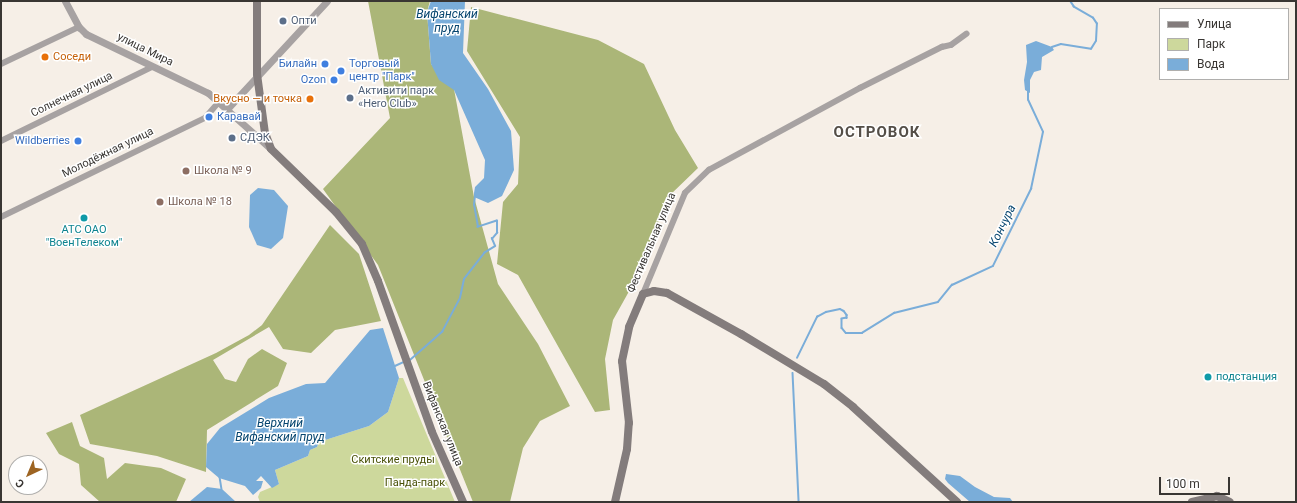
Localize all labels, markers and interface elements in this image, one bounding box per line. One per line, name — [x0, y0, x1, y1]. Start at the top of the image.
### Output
water label: Вифанский пруд — [416, 8, 478, 36]
legend — [1159, 8, 1289, 80]
place label: Опти — [291, 14, 317, 28]
marker: Опти — [278, 16, 288, 26]
text: Улица — [1197, 17, 1232, 31]
street label: улица Мира — [115, 31, 175, 69]
text: Парк — [1197, 37, 1225, 51]
place label: Соседи — [53, 50, 91, 64]
marker: Соседи — [40, 52, 50, 62]
place label: Билайн — [279, 57, 317, 71]
text: Вода — [1197, 57, 1225, 71]
place label: Торговый центр "Парк" — [349, 58, 415, 84]
marker: Билайн — [320, 59, 330, 69]
marker: Торговый центр "Парк" — [336, 66, 346, 76]
street label: Солнечная улица — [29, 70, 115, 120]
place label: Ozon — [301, 73, 326, 87]
marker: Ozon — [329, 75, 339, 85]
place label: Активити парк «Hero Club» — [358, 85, 434, 111]
place label: Вкусно — и точка — [213, 92, 302, 106]
marker: Активити парк «Hero Club» — [345, 93, 355, 103]
marker: Вкусно — и точка — [305, 94, 315, 104]
place label: Каравай — [217, 110, 261, 124]
marker: Каравай — [204, 112, 214, 122]
district label: ОСТРОВОК — [834, 124, 920, 142]
street label: Молодёжная улица — [60, 125, 156, 181]
place label: СДЭК — [240, 131, 270, 145]
marker: СДЭК — [227, 133, 237, 143]
place label: Wildberries — [15, 134, 70, 148]
marker: Wildberries — [73, 136, 83, 146]
place label: Школа № 9 — [194, 164, 252, 178]
marker: Школа № 9 — [181, 166, 191, 176]
street label: Фестивальная улица — [625, 191, 679, 295]
place label: Школа № 18 — [168, 195, 232, 209]
marker: Школа № 18 — [155, 197, 165, 207]
water label: Кончура — [987, 202, 1019, 250]
marker: АТС ОАО "ВоенТелеком" — [79, 213, 89, 223]
place label: АТС ОАО "ВоенТелеком" — [46, 224, 122, 250]
place label: подстанция — [1216, 370, 1277, 384]
marker: подстанция — [1203, 372, 1213, 382]
street label: Вифанская улица — [419, 380, 465, 468]
water label: Верхний Вифанский пруд — [235, 417, 325, 445]
park label: Скитские пруды — [351, 453, 435, 467]
north arrow — [8, 455, 48, 495]
scale bar — [1161, 469, 1232, 495]
text: С — [13, 476, 27, 490]
park label: Панда-парк — [385, 476, 445, 490]
text: 100 m — [1166, 477, 1200, 491]

